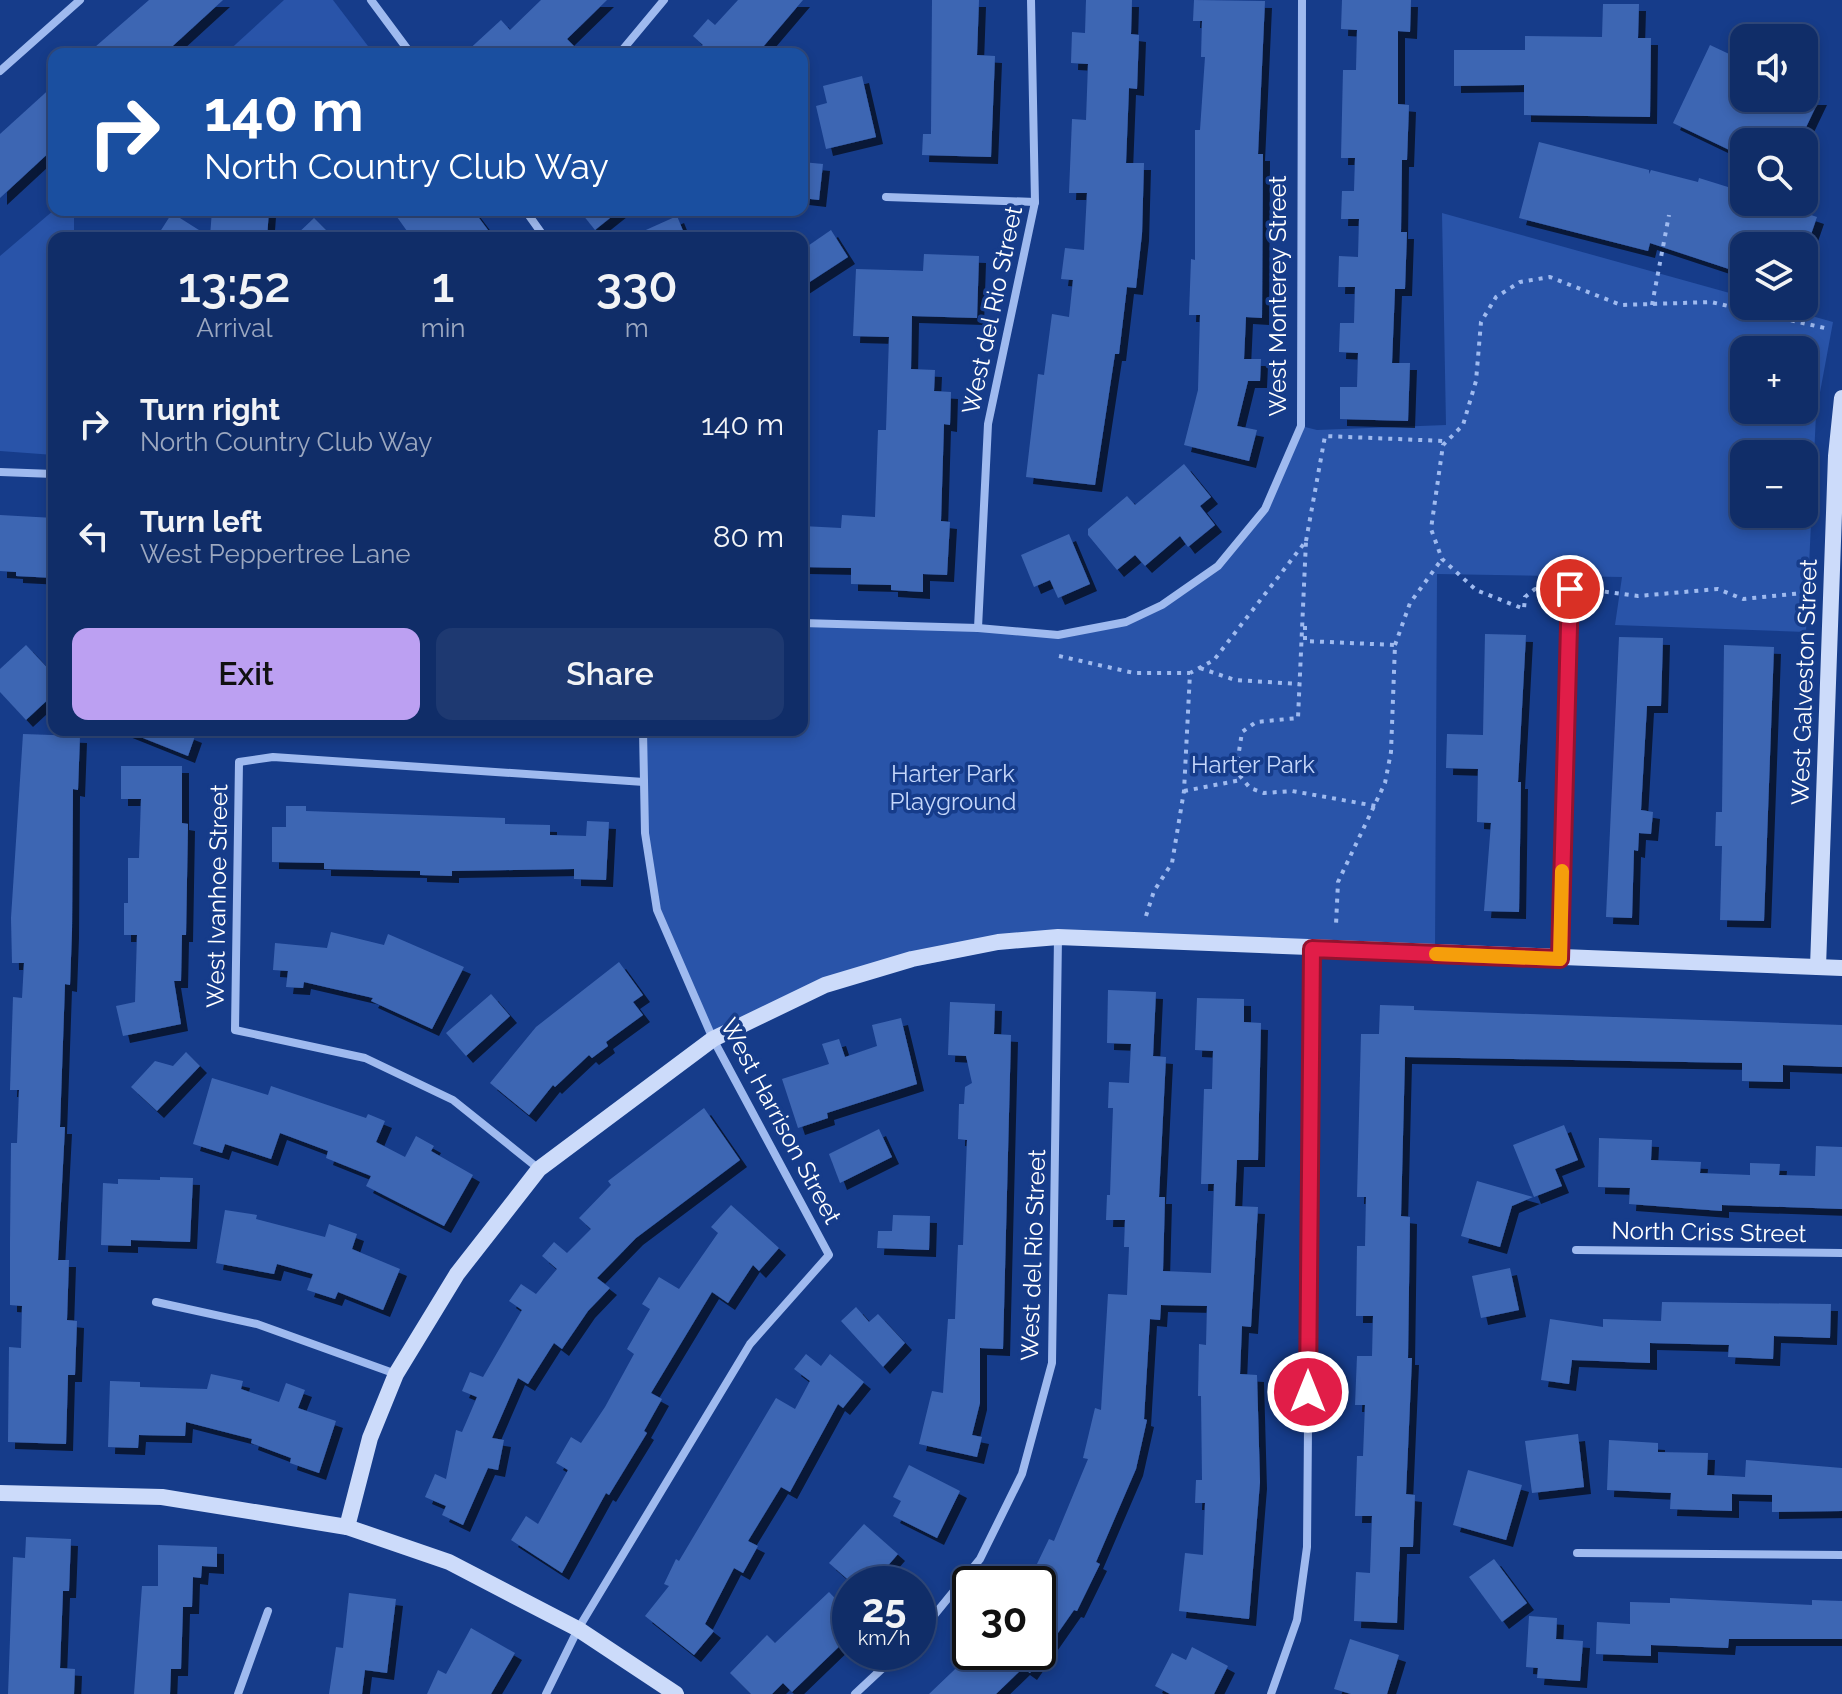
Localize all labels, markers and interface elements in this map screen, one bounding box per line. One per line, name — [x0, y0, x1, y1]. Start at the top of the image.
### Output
map controls — [1730, 24, 1818, 528]
button: sound — [1730, 24, 1818, 112]
text: 140 m — [204, 78, 364, 144]
icon: right — [72, 80, 176, 184]
button: search — [1730, 128, 1818, 216]
text: North Country Club Way — [204, 145, 609, 187]
street label: West Monterey Street — [1263, 175, 1292, 417]
street label: West del Rio Street — [956, 203, 1028, 417]
button: layers — [1730, 232, 1818, 320]
text: 13:52 — [178, 257, 291, 313]
text: 1 — [432, 257, 454, 313]
text: 330 — [596, 257, 678, 313]
text: Arrival — [196, 313, 273, 343]
text: min — [421, 313, 465, 343]
text: m — [625, 313, 649, 343]
button: + — [1730, 336, 1818, 424]
text: Turn right — [140, 392, 280, 427]
icon: right — [72, 402, 116, 446]
text: 140 m — [701, 407, 784, 442]
text: North Country Club Way — [140, 427, 432, 457]
button: − — [1730, 440, 1818, 528]
text: Turn left — [140, 504, 262, 539]
icon: left — [72, 514, 116, 558]
text: 80 m — [713, 519, 784, 554]
text: West Peppertree Lane — [140, 539, 411, 569]
pin — [1536, 555, 1604, 623]
street label: West Galveston Street — [1785, 558, 1823, 806]
icon: arrive — [1548, 567, 1592, 611]
button: Exit — [72, 628, 420, 720]
button: Share — [436, 628, 784, 720]
park label: Harter Park — [1191, 750, 1315, 779]
park label: Harter Park Playground — [889, 759, 1017, 816]
street label: West Ivanhoe Street — [201, 784, 233, 1008]
street label: West Harrison Street — [715, 1013, 847, 1229]
street label: West del Rio Street — [1015, 1149, 1051, 1361]
street label: North Criss Street — [1611, 1216, 1807, 1248]
position arrow — [1266, 1350, 1350, 1434]
speed limit sign: 30 — [952, 1566, 1056, 1670]
text: 25 — [862, 1584, 906, 1631]
text: km/h — [858, 1626, 910, 1650]

